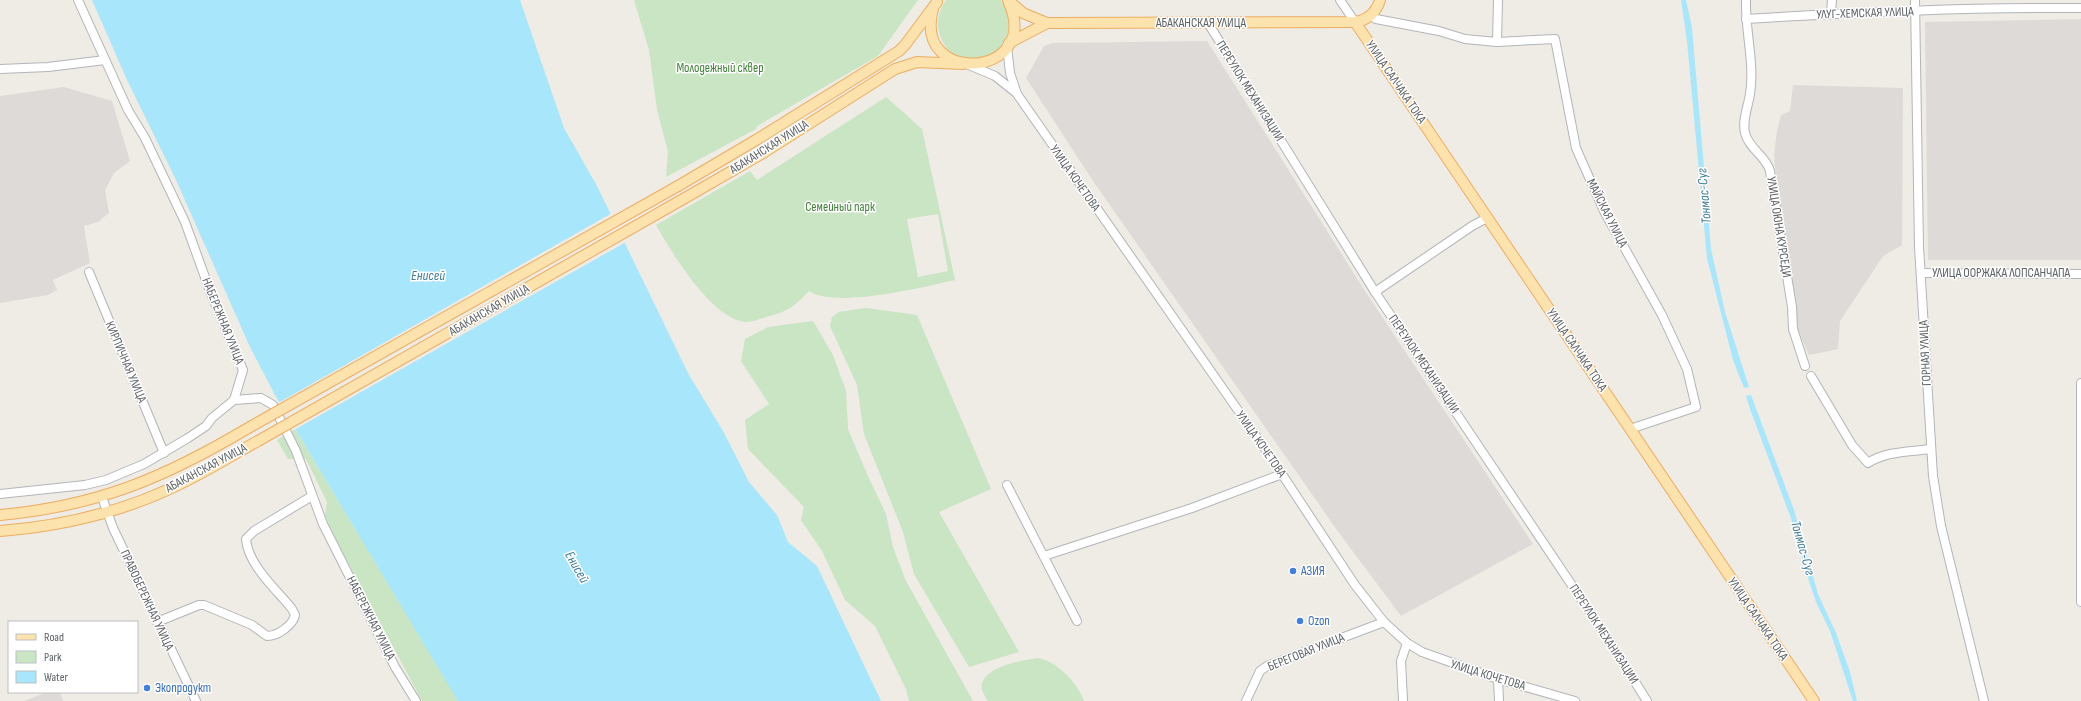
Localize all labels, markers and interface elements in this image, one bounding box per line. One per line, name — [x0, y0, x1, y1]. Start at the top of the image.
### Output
street label: УЛУГ-ХЕМСКАЯ УЛИЦА — [1816, 3, 1914, 23]
street label: АБАКАНСКАЯ УЛИЦА — [1155, 15, 1246, 31]
street label: УЛИЦА САЛЧАКА ТОКА — [1362, 37, 1430, 127]
street label: ПЕРЕУЛОК МЕХАНИЗАЦИИ — [1213, 38, 1287, 144]
park label: Молодежный сквер — [676, 60, 764, 76]
street label: АБАКАНСКАЯ УЛИЦА — [726, 116, 812, 178]
street label: УЛИЦА КОЧЕТОВА — [1046, 142, 1104, 215]
water label: Тонмас-Суг — [1693, 167, 1715, 225]
street label: УЛИЦА ОЮНА КУРСЕДИ — [1763, 175, 1795, 279]
street label: МАЙСКАЯ УЛИЦА — [1583, 176, 1631, 250]
park label: Семейный парк — [805, 199, 875, 215]
street label: УЛИЦА ООРЖАКА ЛОПСАНЧАПА — [1932, 265, 2071, 281]
water label: Енисей — [411, 267, 445, 284]
street label: НАБЕРЕЖНАЯ УЛИЦА — [198, 275, 248, 367]
street label: АБАКАНСКАЯ УЛИЦА — [445, 280, 532, 340]
street label: УЛИЦА САЛЧАКА ТОКА — [1543, 305, 1611, 395]
street label: ПЕРЕУЛОК МЕХАНИЗАЦИИ — [1385, 312, 1463, 416]
street label: КИРПИЧНАЯ УЛИЦА — [102, 319, 150, 405]
street label: ГОРНАЯ УЛИЦА — [1915, 319, 1935, 386]
street label: УЛИЦА КОЧЕТОВА — [1232, 408, 1290, 481]
street label: АБАКАНСКАЯ УЛИЦА — [162, 440, 250, 497]
water label: Тонмас-Суг — [1787, 519, 1819, 577]
street label: ПРАВОБЕРЕЖНАЯ УЛИЦА — [117, 547, 178, 653]
water label: Енисей — [561, 548, 593, 586]
place label: АЗИЯ — [1300, 563, 1325, 579]
marker: АЗИЯ — [1288, 566, 1298, 576]
street label: НАБЕРЕЖНАЯ УЛИЦА — [343, 573, 399, 663]
street label: УЛИЦА САЛЧАКА ТОКА — [1724, 574, 1792, 664]
street label: ПЕРЕУЛОК МЕХАНИЗАЦИИ — [1566, 581, 1642, 687]
place label: Ozon — [1308, 613, 1330, 629]
marker: Ozon — [1295, 616, 1305, 626]
legend — [8, 621, 138, 693]
street label: БЕРЕГОВАЯ УЛИЦА — [1265, 629, 1347, 675]
text: Road — [44, 630, 64, 645]
text: Park — [44, 650, 62, 665]
street label: УЛИЦА КОЧЕТОВА — [1448, 656, 1528, 694]
text: Water — [44, 670, 68, 685]
place label: Экопродукт — [155, 680, 211, 696]
marker: Экопродукт — [142, 683, 152, 693]

